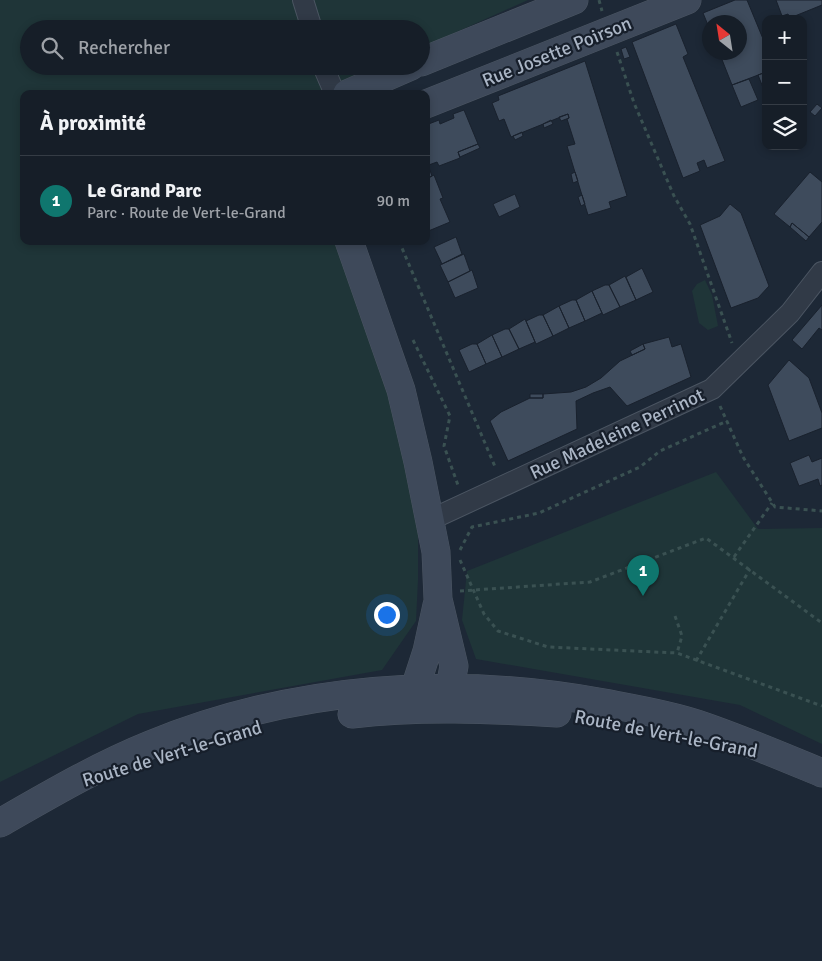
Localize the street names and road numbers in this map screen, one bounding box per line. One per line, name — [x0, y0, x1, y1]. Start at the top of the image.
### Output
street label: Rue Josette Poirson — [479, 11, 635, 93]
street label: Rue Madeleine Perrinot — [526, 383, 708, 485]
street label: Route de Vert-le-Grand — [572, 704, 760, 764]
street label: Route de Vert-le-Grand — [79, 715, 265, 793]

